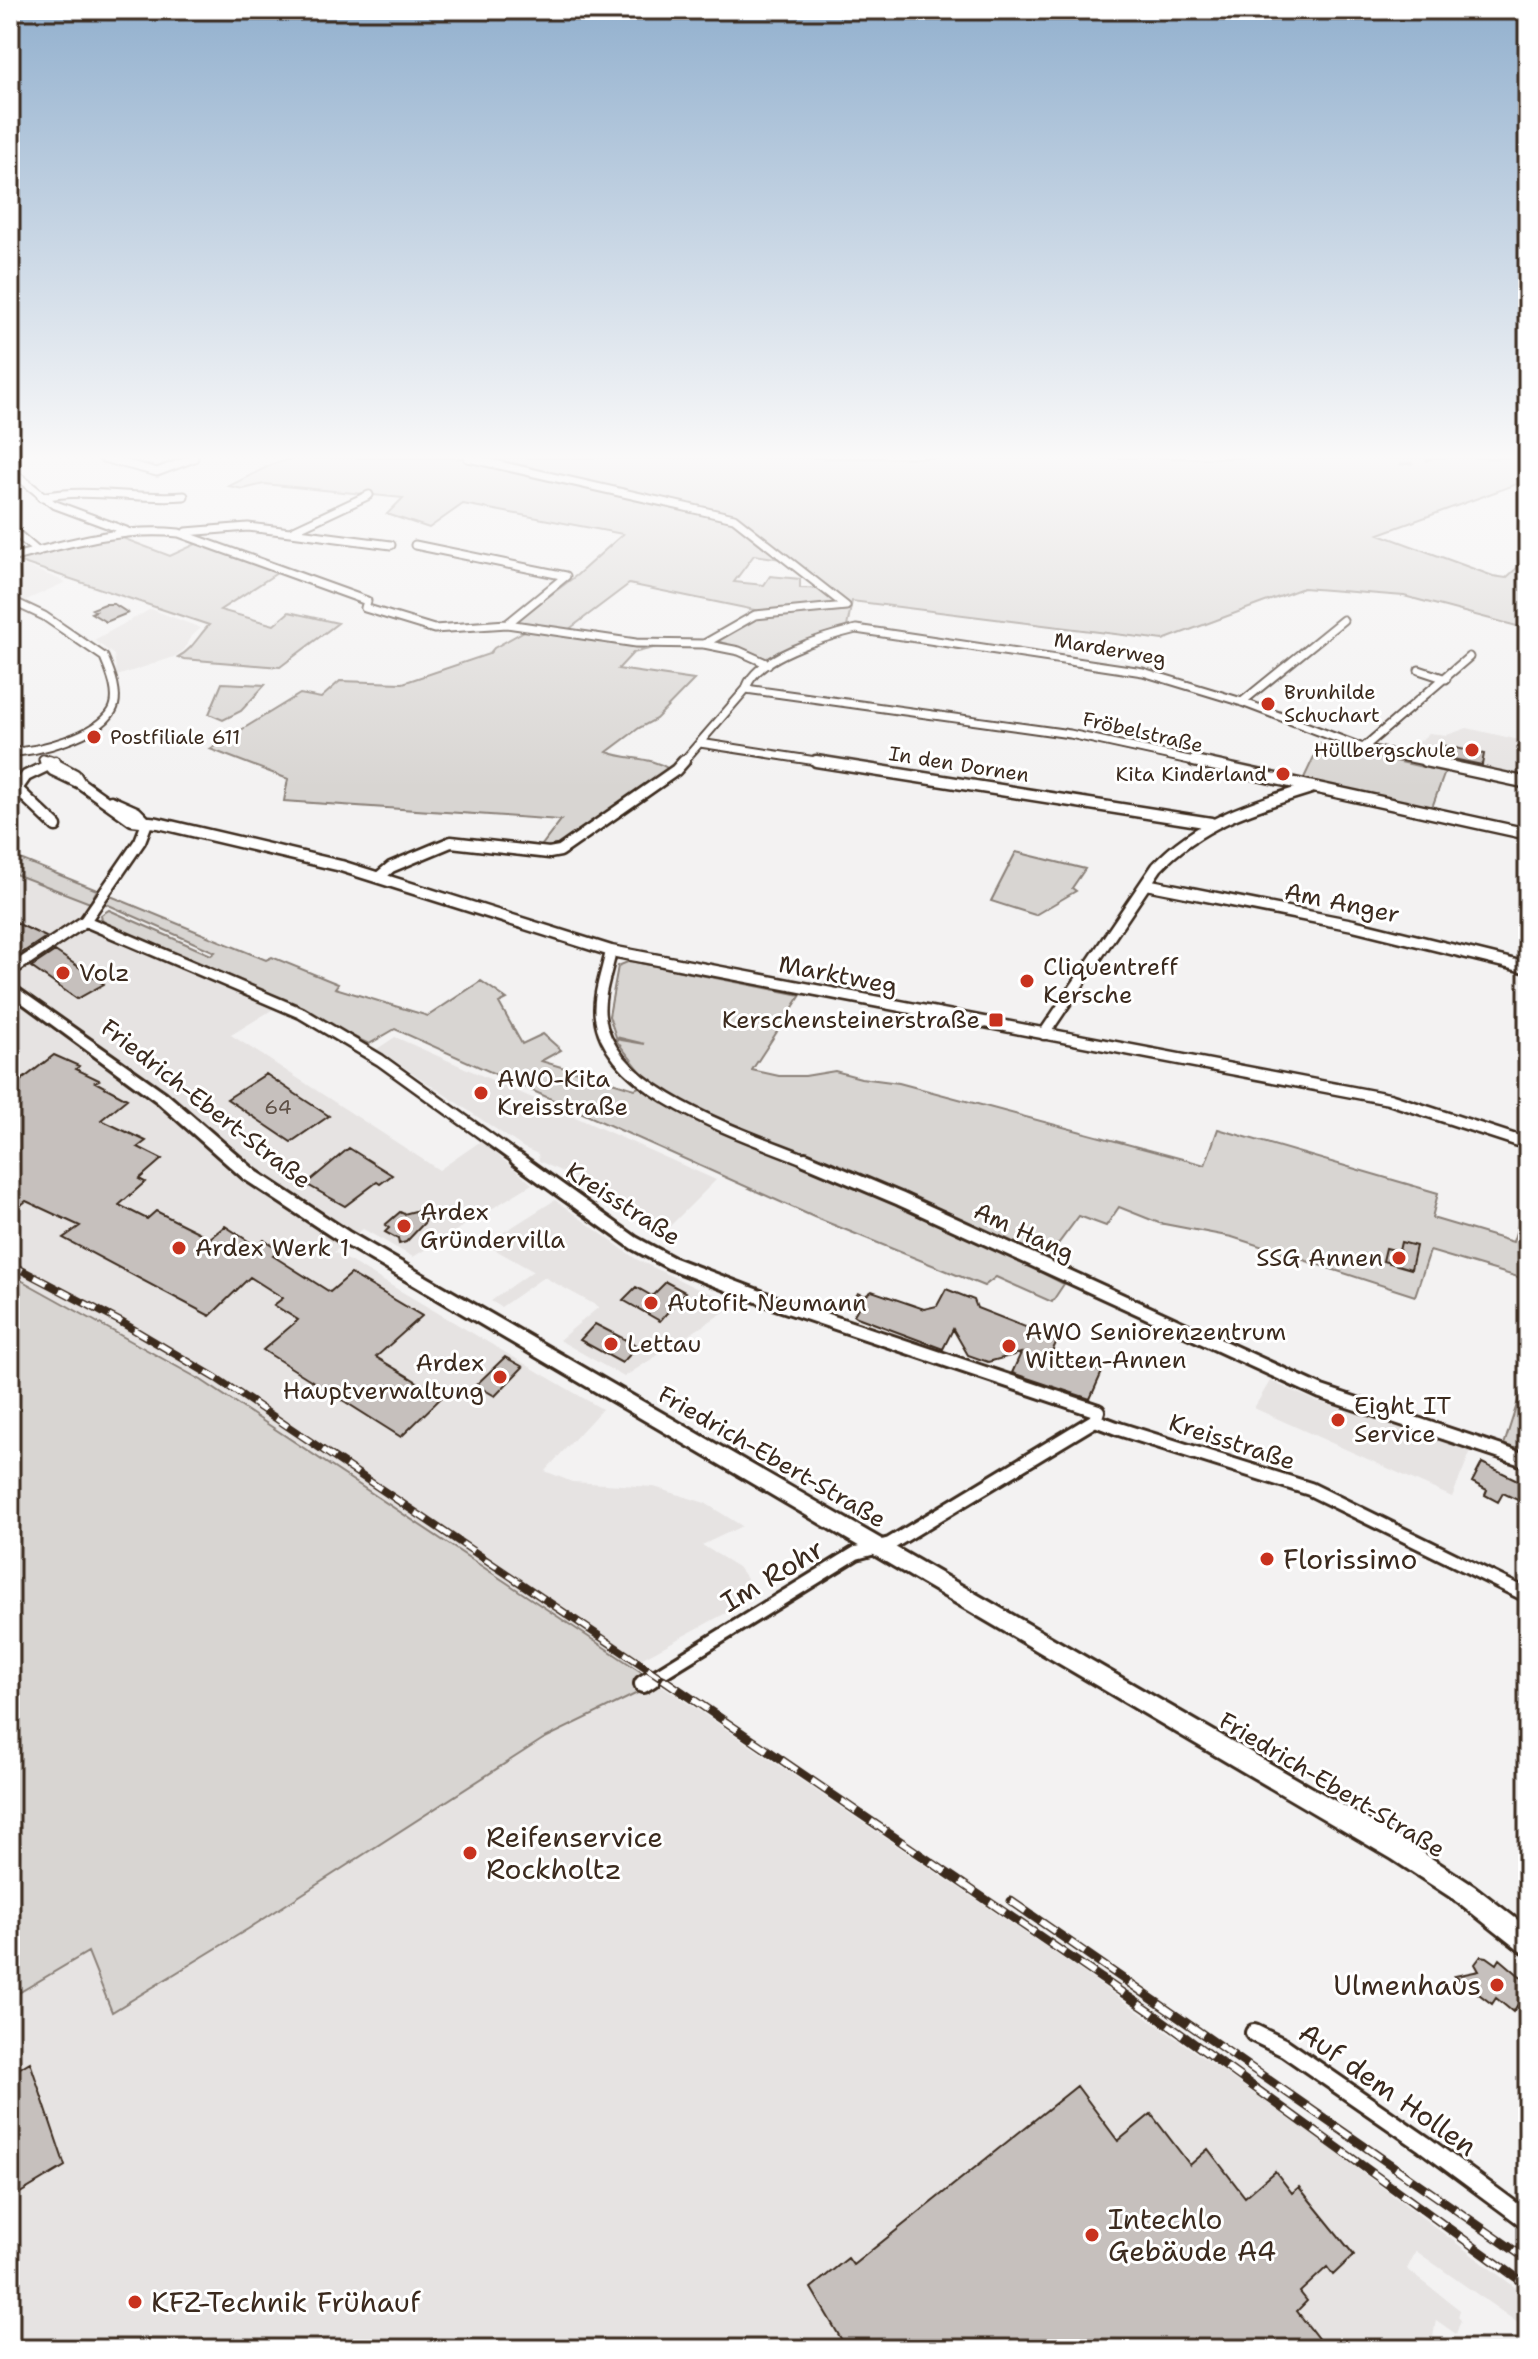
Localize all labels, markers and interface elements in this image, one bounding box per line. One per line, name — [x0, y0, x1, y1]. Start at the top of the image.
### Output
street label: Marderweg — [1052, 626, 1168, 672]
place label: Brunhilde Schuchart — [1284, 679, 1380, 728]
marker: Brunhilde Schuchart — [1259, 695, 1277, 713]
street label: Fröbelstraße — [1080, 706, 1206, 758]
place label: Postfiliale 611 — [110, 724, 240, 750]
marker: Postfiliale 611 — [85, 728, 103, 746]
place label: Hüllbergschule — [1314, 737, 1456, 763]
street label: In den Dornen — [887, 740, 1031, 788]
marker: Hüllbergschule — [1463, 741, 1481, 759]
place label: Kita Kinderland — [1116, 761, 1267, 787]
marker: Kita Kinderland — [1274, 765, 1292, 783]
street label: Am Anger — [1281, 875, 1403, 931]
street label: Marktweg — [776, 948, 900, 1002]
place label: Cliquentreff Kersche — [1043, 951, 1179, 1011]
place label: Volz — [79, 957, 130, 989]
marker: Volz — [54, 964, 72, 982]
marker: Cliquentreff Kersche — [1018, 972, 1036, 990]
place label: Kerschensteinerstraße — [722, 1004, 980, 1036]
marker: Kerschensteinerstraße — [987, 1011, 1005, 1029]
street label: Friedrich-Ebert-Straße — [94, 1012, 318, 1196]
place label: AWO-Kita Kreisstraße — [497, 1063, 628, 1123]
marker: AWO-Kita Kreisstraße — [472, 1084, 490, 1102]
house number: 64 — [264, 1094, 292, 1120]
street label: Kreisstraße — [559, 1155, 687, 1253]
street label: Am Hang — [969, 1195, 1079, 1269]
place label: Ardex Gründervilla — [420, 1196, 565, 1256]
marker: Ardex Gründervilla — [395, 1217, 413, 1235]
place label: Ardex Werk 1 — [195, 1232, 349, 1264]
marker: Ardex Werk 1 — [170, 1239, 188, 1257]
place label: SSG Annen — [1256, 1242, 1383, 1274]
marker: SSG Annen — [1390, 1249, 1408, 1267]
place label: Autofit Neumann — [667, 1287, 867, 1319]
marker: Autofit Neumann — [642, 1294, 660, 1312]
place label: AWO Seniorenzentrum Witten-Annen — [1025, 1316, 1286, 1376]
place label: Lettau — [627, 1328, 701, 1360]
marker: Lettau — [602, 1335, 620, 1353]
marker: AWO Seniorenzentrum Witten-Annen — [1000, 1337, 1018, 1355]
place label: Ardex Hauptverwaltung — [283, 1347, 484, 1407]
marker: Ardex Hauptverwaltung — [491, 1368, 509, 1386]
street label: Friedrich-Ebert-Straße — [652, 1379, 892, 1535]
place label: Eight IT Service — [1354, 1390, 1451, 1450]
street label: Kreisstraße — [1165, 1407, 1299, 1477]
marker: Eight IT Service — [1329, 1411, 1347, 1429]
street label: Im Rohr — [713, 1529, 831, 1621]
place label: Florissimo — [1283, 1540, 1417, 1578]
marker: Florissimo — [1258, 1550, 1276, 1568]
street label: Friedrich-Ebert-Straße — [1213, 1705, 1451, 1865]
place label: Reifenservice Rockholtz — [486, 1818, 663, 1888]
marker: Reifenservice Rockholtz — [461, 1844, 479, 1862]
place label: Ulmenhaus — [1333, 1966, 1481, 2004]
marker: Ulmenhaus — [1488, 1976, 1506, 1994]
street label: Auf dem Hollen — [1291, 2013, 1485, 2165]
place label: Intechlo Gebäude A4 — [1108, 2200, 1276, 2270]
marker: Intechlo Gebäude A4 — [1083, 2226, 1101, 2244]
place label: KFZ-Technik Frühauf — [151, 2283, 421, 2321]
marker: KFZ-Technik Frühauf — [126, 2293, 144, 2311]

